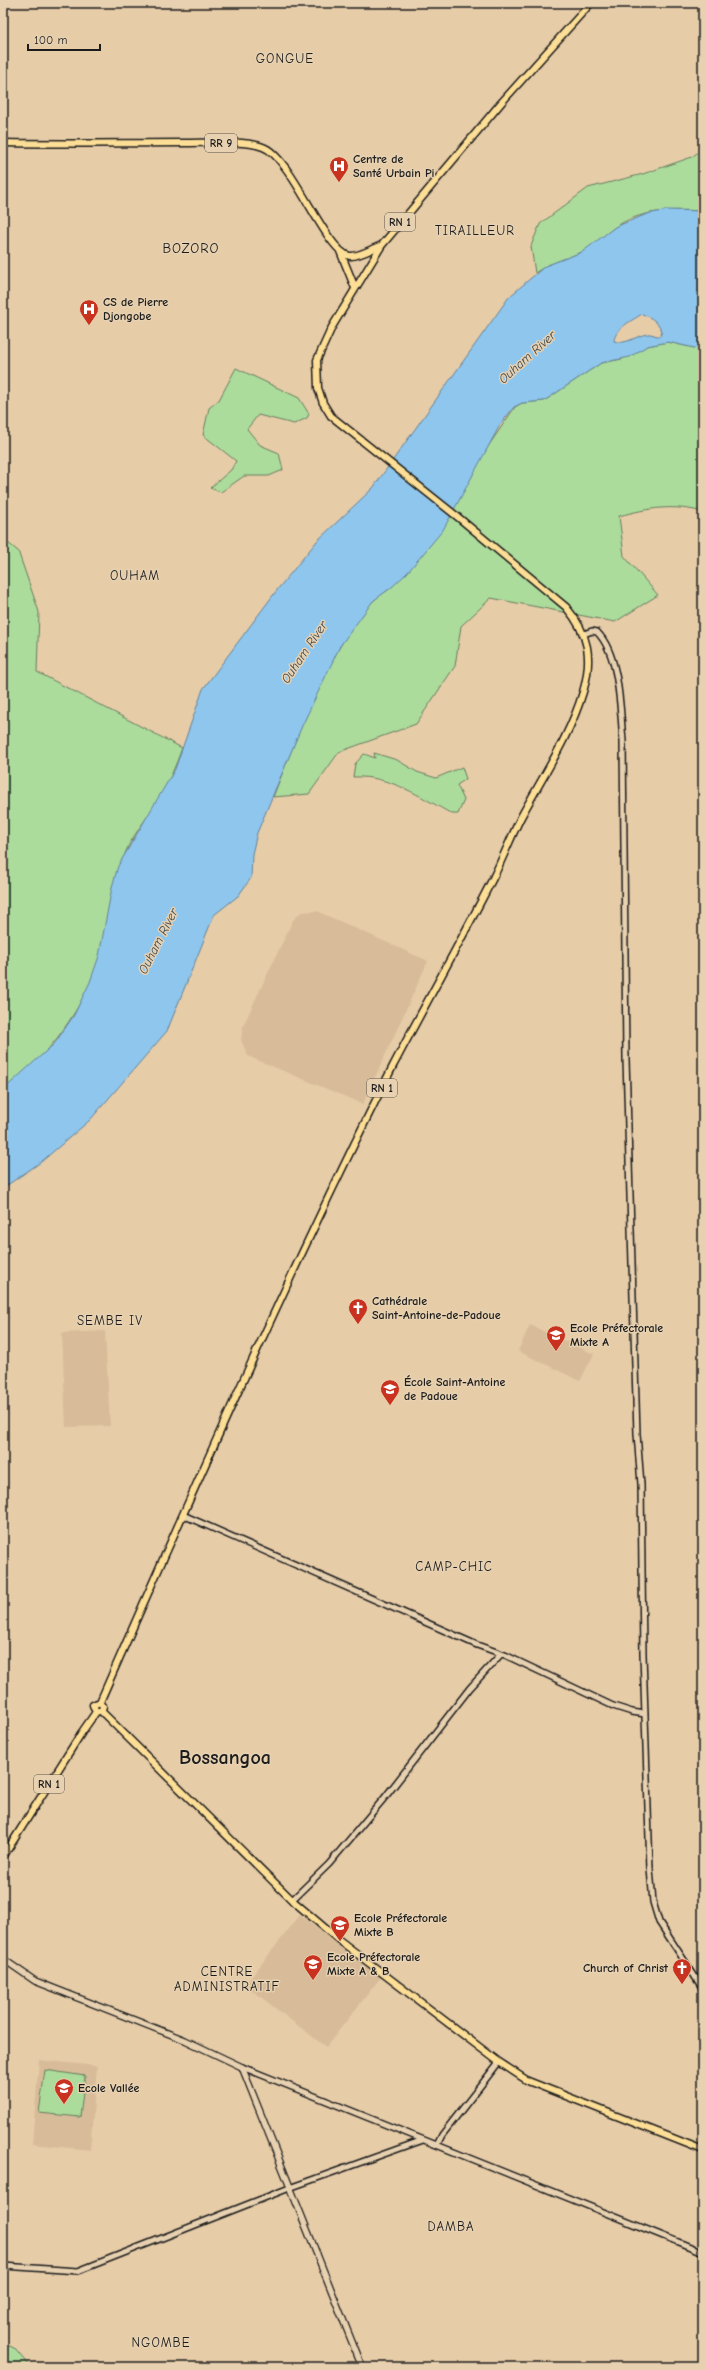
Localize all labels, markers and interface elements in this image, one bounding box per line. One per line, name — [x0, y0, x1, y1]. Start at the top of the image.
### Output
scale bar — [28, 26, 100, 52]
text: 100 m — [34, 33, 67, 47]
district label: GONGUE — [256, 51, 314, 66]
road number: RR 9 — [205, 134, 237, 152]
place label: Centre de Santé Urbain Pi — [353, 152, 435, 180]
hospital icon: Centre de Santé Urbain Pi — [328, 155, 350, 183]
road number: RN 1 — [385, 213, 415, 231]
district label: TIRAILLEUR — [435, 223, 515, 238]
district label: BOZORO — [162, 240, 220, 257]
place label: CS de Pierre Djongobe — [103, 295, 168, 323]
hospital icon: CS de Pierre Djongobe — [78, 298, 100, 326]
water label: Ouham River — [495, 327, 559, 387]
district label: OUHAM — [110, 568, 160, 583]
water label: Ouham River — [278, 617, 331, 686]
water label: Ouham River — [135, 905, 181, 976]
road number: RN 1 — [367, 1079, 397, 1097]
place label: Cathédrale Saint-Antoine-de-Padoue — [372, 1294, 501, 1322]
church icon: Cathédrale Saint-Antoine-de-Padoue — [347, 1297, 369, 1325]
district label: SEMBE IV — [77, 1313, 143, 1328]
place label: Ecole Préfectorale Mixte A — [570, 1321, 663, 1349]
school or university icon: Ecole Préfectorale Mixte A — [545, 1324, 567, 1352]
place label: École Saint-Antoine de Padoue — [404, 1375, 505, 1403]
school or university icon: École Saint-Antoine de Padoue — [379, 1378, 401, 1406]
district label: CAMP-CHIC — [415, 1559, 493, 1574]
district label: Bossangoa — [179, 1746, 271, 1769]
road number: RN 1 — [34, 1775, 64, 1793]
place label: Ecole Préfectorale Mixte B — [354, 1911, 447, 1939]
school or university icon: Ecole Préfectorale Mixte B — [329, 1914, 351, 1942]
place label: Ecole Préfectorale Mixte A & B — [327, 1950, 420, 1978]
school or university icon: Ecole Préfectorale Mixte A & B — [302, 1953, 324, 1981]
church icon: Church of Christ — [671, 1957, 693, 1985]
place label: Church of Christ — [583, 1961, 669, 1975]
district label: CENTRE ADMINISTRATIF — [174, 1964, 280, 1994]
school or university icon: Ecole Vallée — [53, 2077, 75, 2105]
place label: Ecole Vallée — [78, 2081, 140, 2095]
district label: DAMBA — [427, 2219, 475, 2234]
district label: NGOMBE — [132, 2335, 190, 2350]

